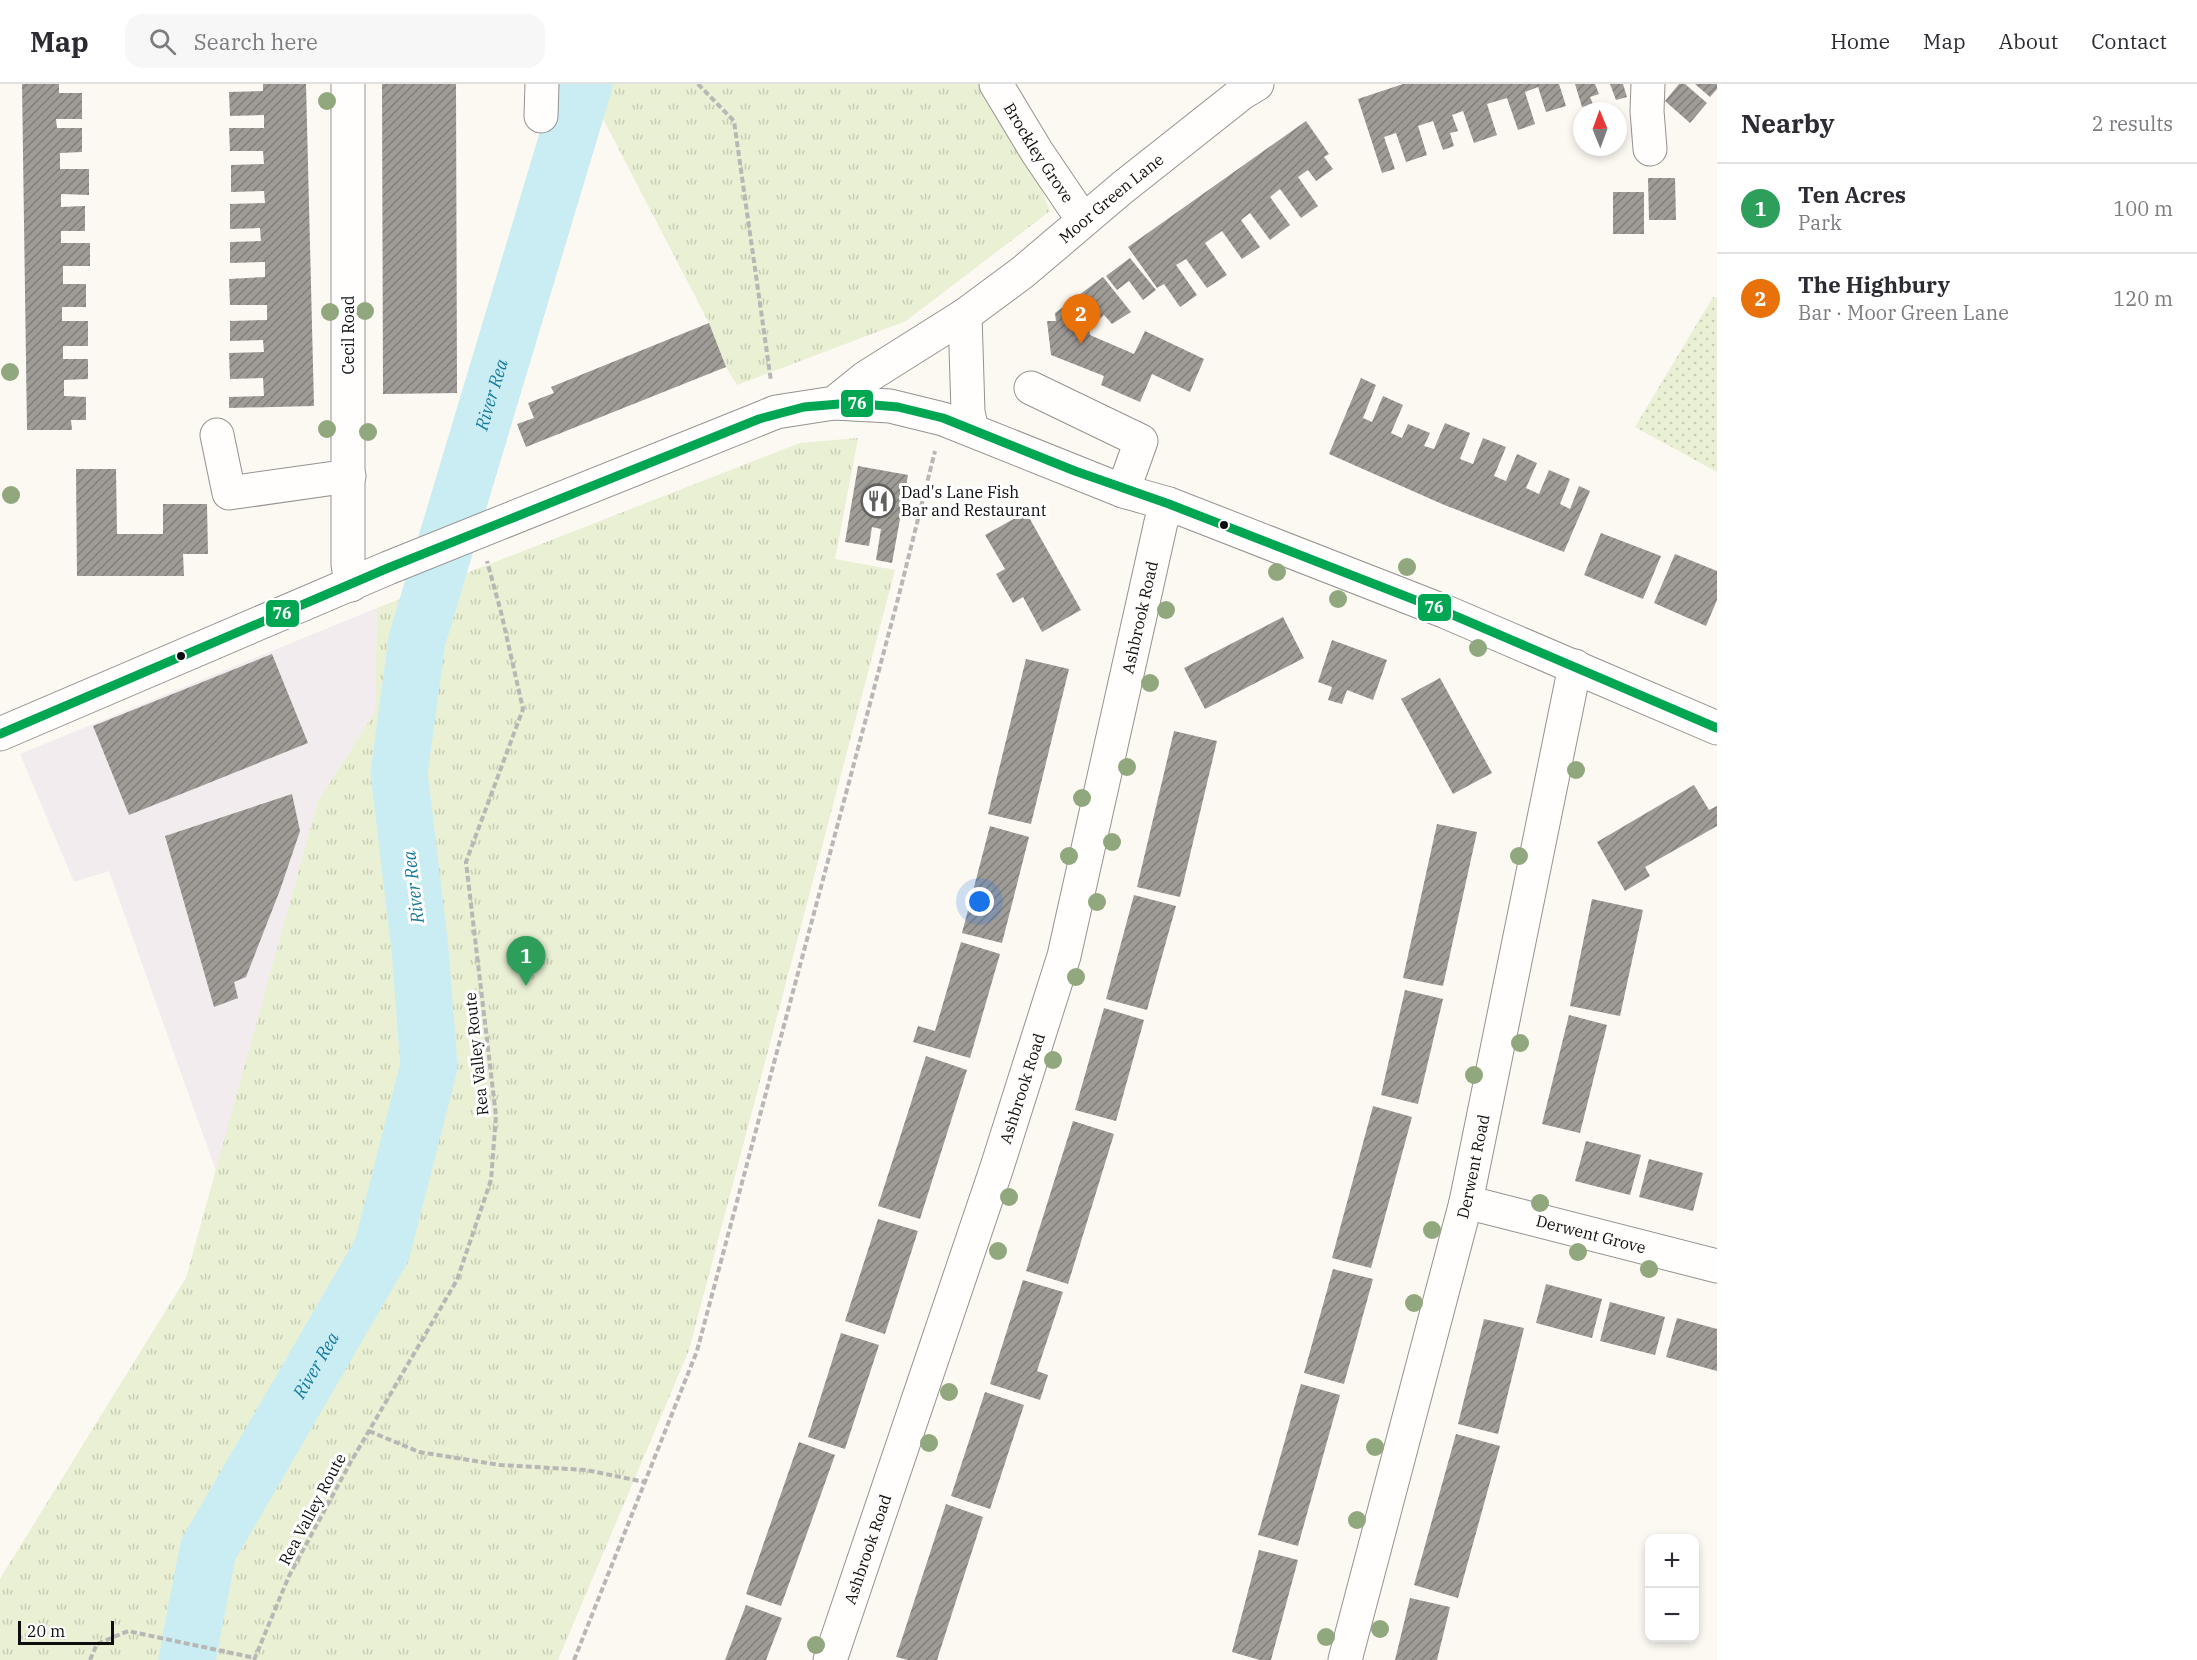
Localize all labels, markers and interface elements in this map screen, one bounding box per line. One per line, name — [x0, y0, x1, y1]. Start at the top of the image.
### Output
search box — [125, 14, 545, 68]
text: Map — [30, 23, 89, 60]
icon: search — [146, 25, 179, 58]
text: Search here — [194, 27, 318, 56]
text: Home — [1830, 27, 1890, 55]
text: Map — [1923, 27, 1966, 55]
text: About — [1999, 27, 2058, 55]
text: Contact — [2091, 27, 2167, 55]
street label: Brockley Grove — [1000, 99, 1078, 206]
north arrow — [1573, 102, 1627, 156]
text: Nearby — [1741, 106, 1835, 140]
text: 2 results — [2092, 110, 2173, 137]
street label: Moor Green Lane — [1055, 149, 1167, 247]
text: Ten Acres — [1798, 180, 1906, 209]
text: 1 — [1755, 195, 1767, 222]
text: 100 m — [2113, 195, 2173, 222]
text: Park — [1798, 209, 1842, 236]
text: The Highbury — [1798, 270, 1950, 299]
text: 2 — [1755, 285, 1767, 312]
text: 120 m — [2113, 285, 2173, 312]
pin: 2 — [1062, 294, 1100, 344]
street label: Cecil Road — [338, 295, 358, 374]
text: Bar · Moor Green Lane — [1798, 299, 2009, 326]
water label: River Rea — [469, 356, 512, 434]
line badge: 76 — [840, 389, 874, 418]
text: 76 — [847, 393, 867, 413]
place label: Dad's Lane Fish Bar and Restaurant — [901, 482, 1047, 520]
restaurant icon: Dad's Lane Fish Bar and Restaurant — [860, 483, 896, 519]
unlabelled marker — [1218, 519, 1230, 531]
street label: Ashbrook Road — [1117, 559, 1162, 676]
line badge: 76 — [1417, 593, 1452, 622]
text: 76 — [1424, 597, 1444, 617]
line badge: 76 — [265, 599, 300, 628]
text: 76 — [272, 603, 292, 623]
unlabelled marker — [175, 650, 187, 662]
water label: River Rea — [397, 849, 429, 926]
your location — [965, 887, 994, 916]
pin: 1 — [506, 936, 546, 986]
street label: Rea Valley Route — [460, 991, 492, 1117]
street label: Ashbrook Road — [995, 1030, 1049, 1146]
street label: Derwent Road — [1452, 1112, 1494, 1221]
street label: Derwent Grove — [1534, 1210, 1648, 1257]
water label: River Rea — [287, 1327, 344, 1403]
street label: Rea Valley Route — [274, 1450, 350, 1568]
street label: Ashbrook Road — [840, 1491, 896, 1607]
map controls — [1645, 1534, 1699, 1642]
button: + — [1645, 1534, 1699, 1588]
button: − — [1645, 1588, 1699, 1642]
scale bar — [18, 1618, 114, 1646]
text: 20 m — [27, 1621, 65, 1641]

